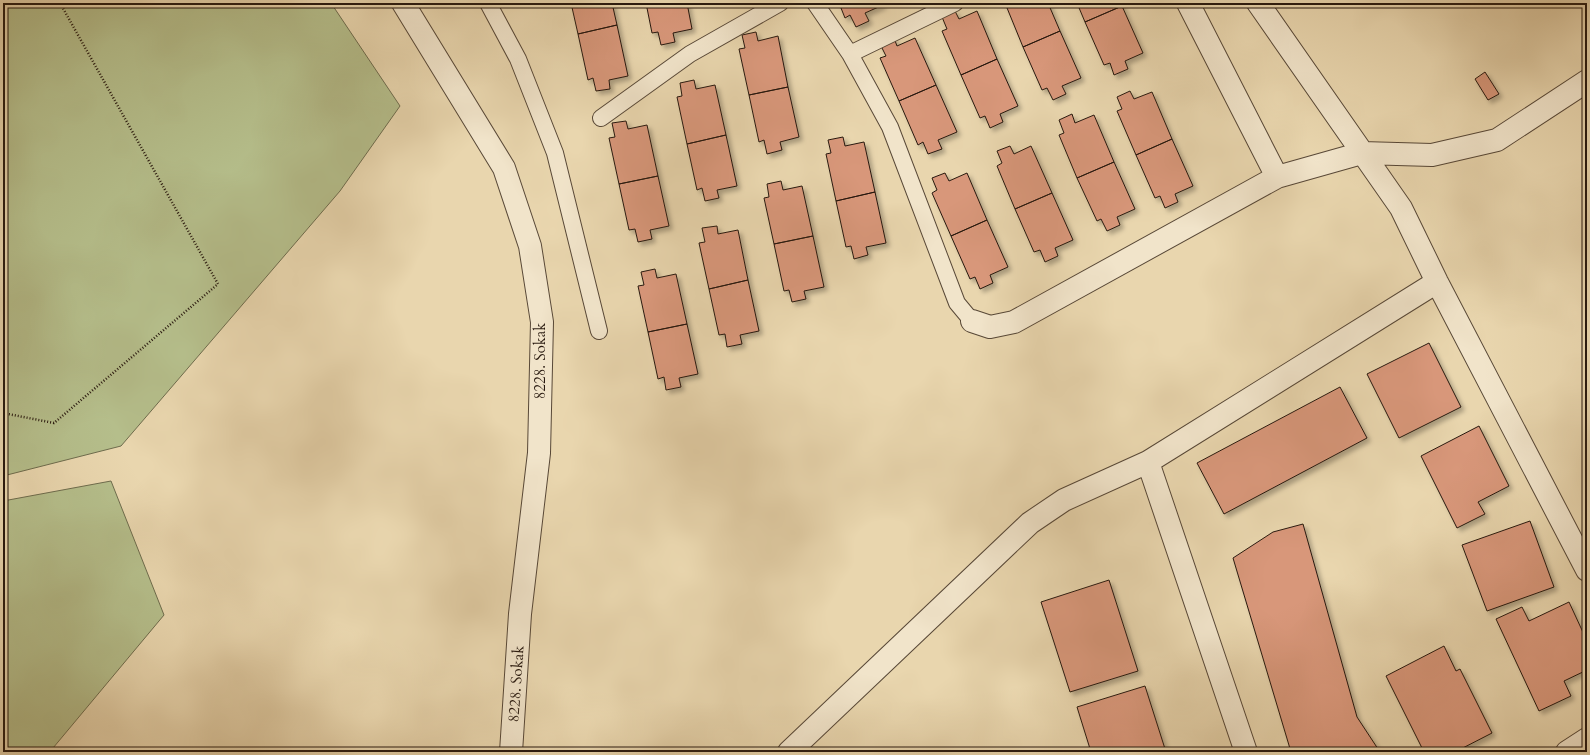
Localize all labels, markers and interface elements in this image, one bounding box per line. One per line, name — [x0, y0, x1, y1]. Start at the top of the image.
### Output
street label: 8228. Sokak — [530, 323, 550, 399]
street label: 8228. Sokak — [503, 645, 529, 723]

